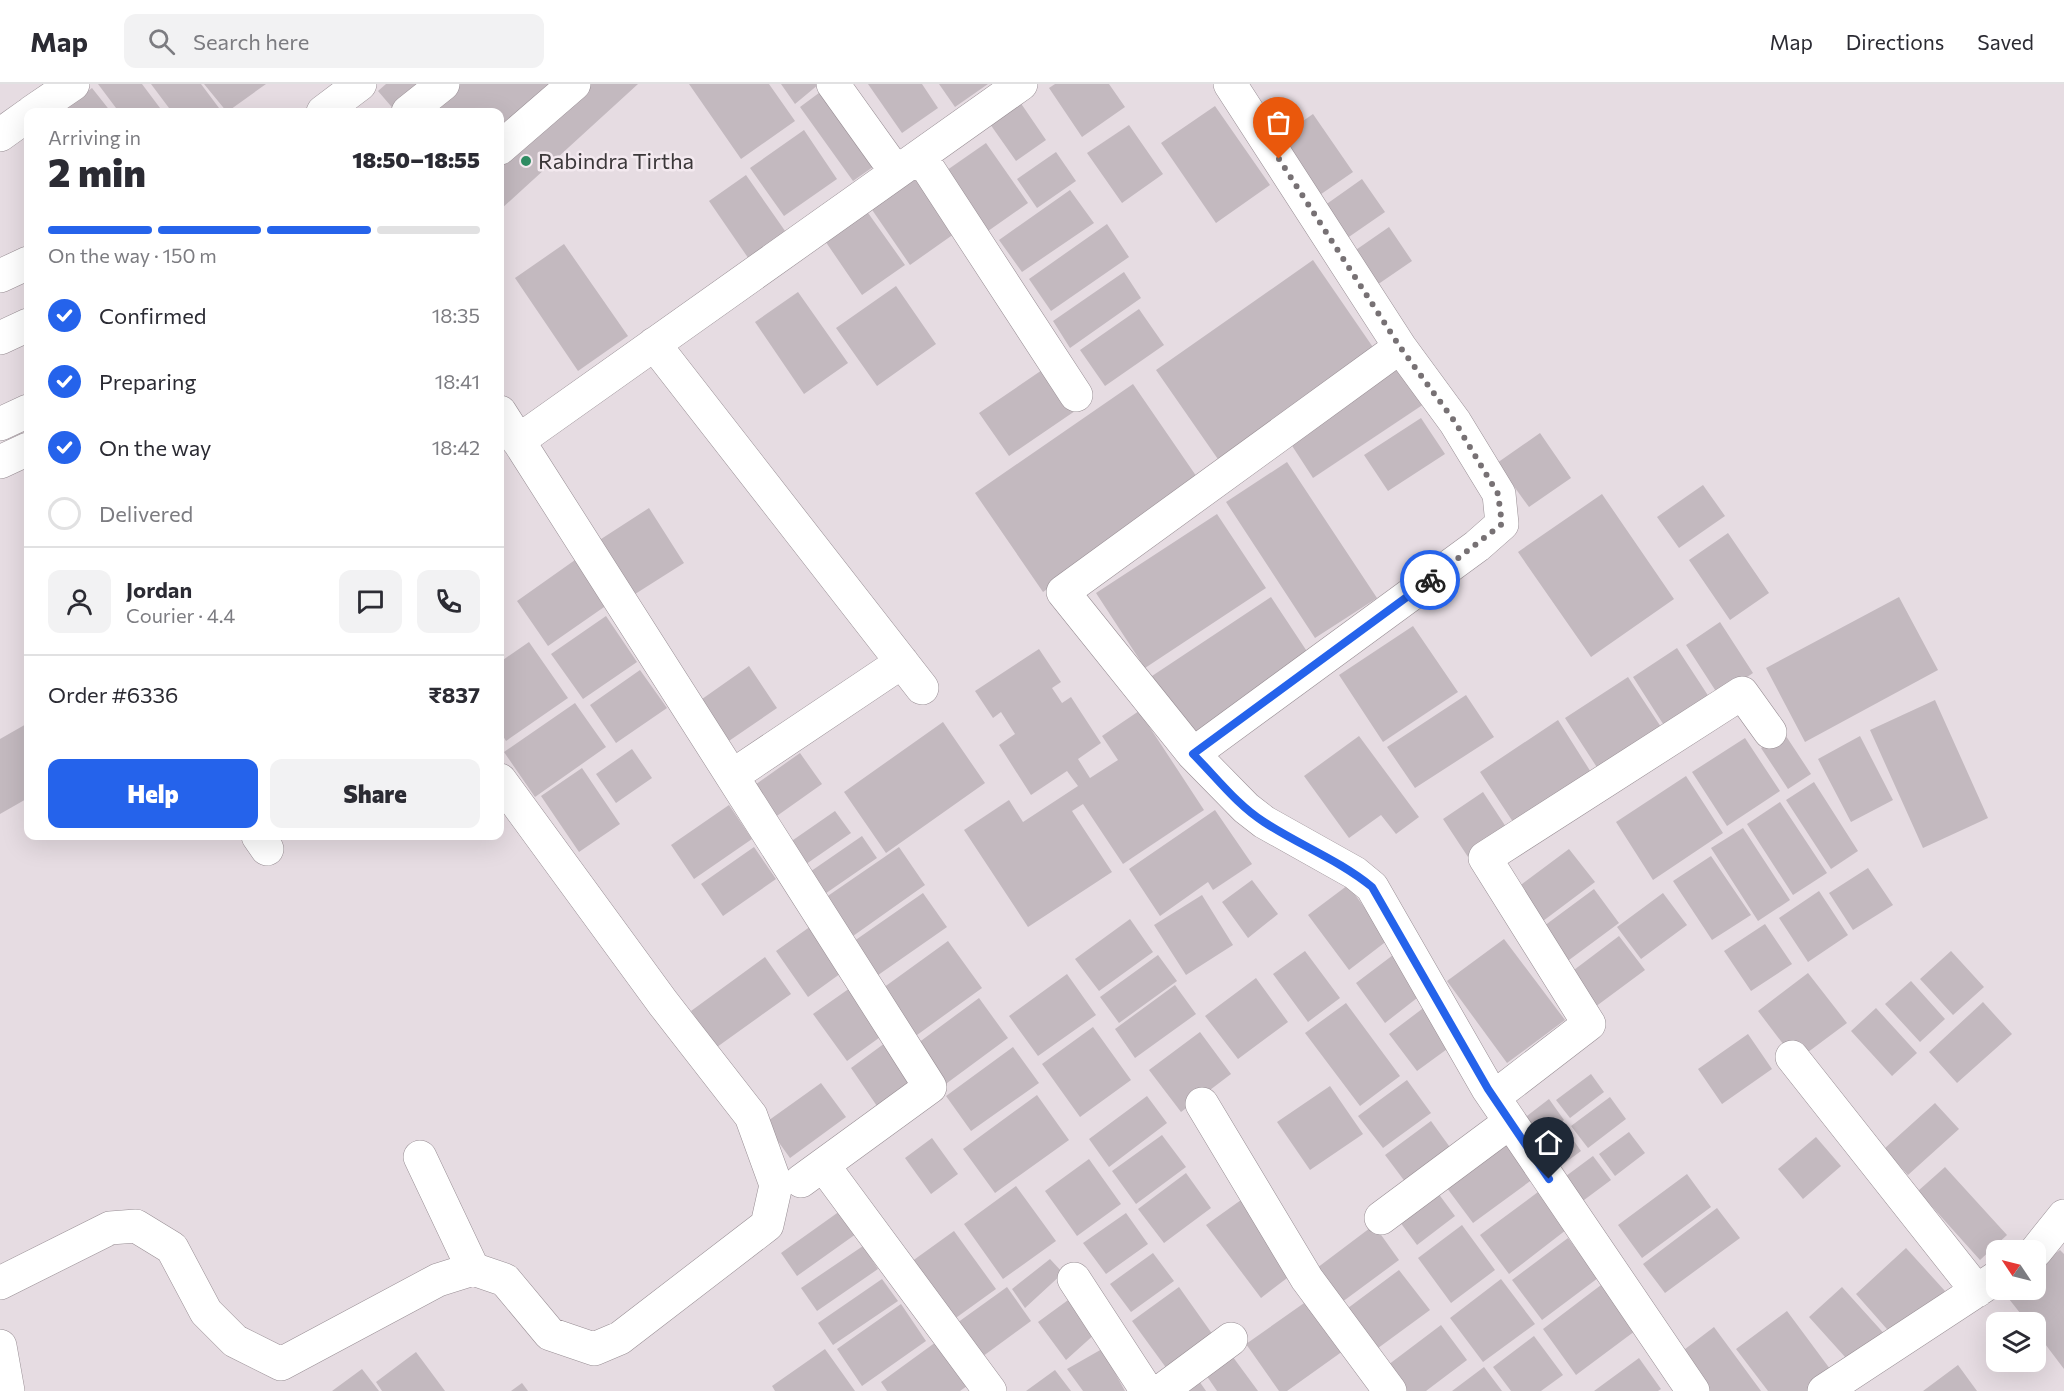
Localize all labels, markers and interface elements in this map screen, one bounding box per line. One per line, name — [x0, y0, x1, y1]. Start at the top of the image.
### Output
search box — [124, 14, 544, 68]
text: Map — [30, 24, 88, 58]
icon: search — [145, 25, 178, 58]
text: Search here — [193, 28, 309, 55]
text: Map — [1770, 29, 1813, 54]
text: Directions — [1846, 29, 1944, 54]
text: Saved — [1977, 29, 2034, 54]
pin — [1253, 97, 1304, 159]
icon: bag — [1262, 106, 1295, 139]
text: Arriving in — [48, 125, 141, 149]
text: 18:50–18:55 — [352, 146, 480, 173]
text: 2 min — [48, 147, 146, 195]
place label: Rabindra Tirtha — [538, 147, 694, 174]
marker: Rabindra Tirtha — [519, 154, 533, 168]
text: On the way · 150 m — [48, 243, 217, 267]
icon: check — [48, 299, 81, 332]
text: Confirmed — [99, 302, 206, 329]
text: 18:35 — [432, 303, 480, 327]
icon: check — [48, 365, 81, 398]
text: Preparing — [99, 368, 196, 395]
text: 18:41 — [435, 369, 480, 393]
icon: check — [48, 431, 81, 464]
text: On the way — [99, 434, 211, 461]
text: 18:42 — [432, 435, 480, 459]
text: Delivered — [99, 500, 193, 527]
courier — [1400, 550, 1460, 610]
icon: bike — [1414, 564, 1447, 597]
button: person — [48, 570, 111, 633]
button: chat — [339, 570, 402, 633]
button: phone — [417, 570, 480, 633]
text: Jordan — [126, 576, 192, 603]
text: Courier · 4.4 — [126, 603, 235, 627]
text: Order #6336 — [48, 681, 178, 708]
text: ₹837 — [428, 681, 480, 708]
button: Help — [48, 759, 258, 828]
button: Share — [270, 759, 480, 828]
pin — [1523, 1117, 1574, 1179]
icon: home — [1532, 1126, 1565, 1159]
north arrow — [1986, 1240, 2046, 1300]
map controls — [1986, 1240, 2046, 1372]
button: layers — [1986, 1312, 2046, 1372]

